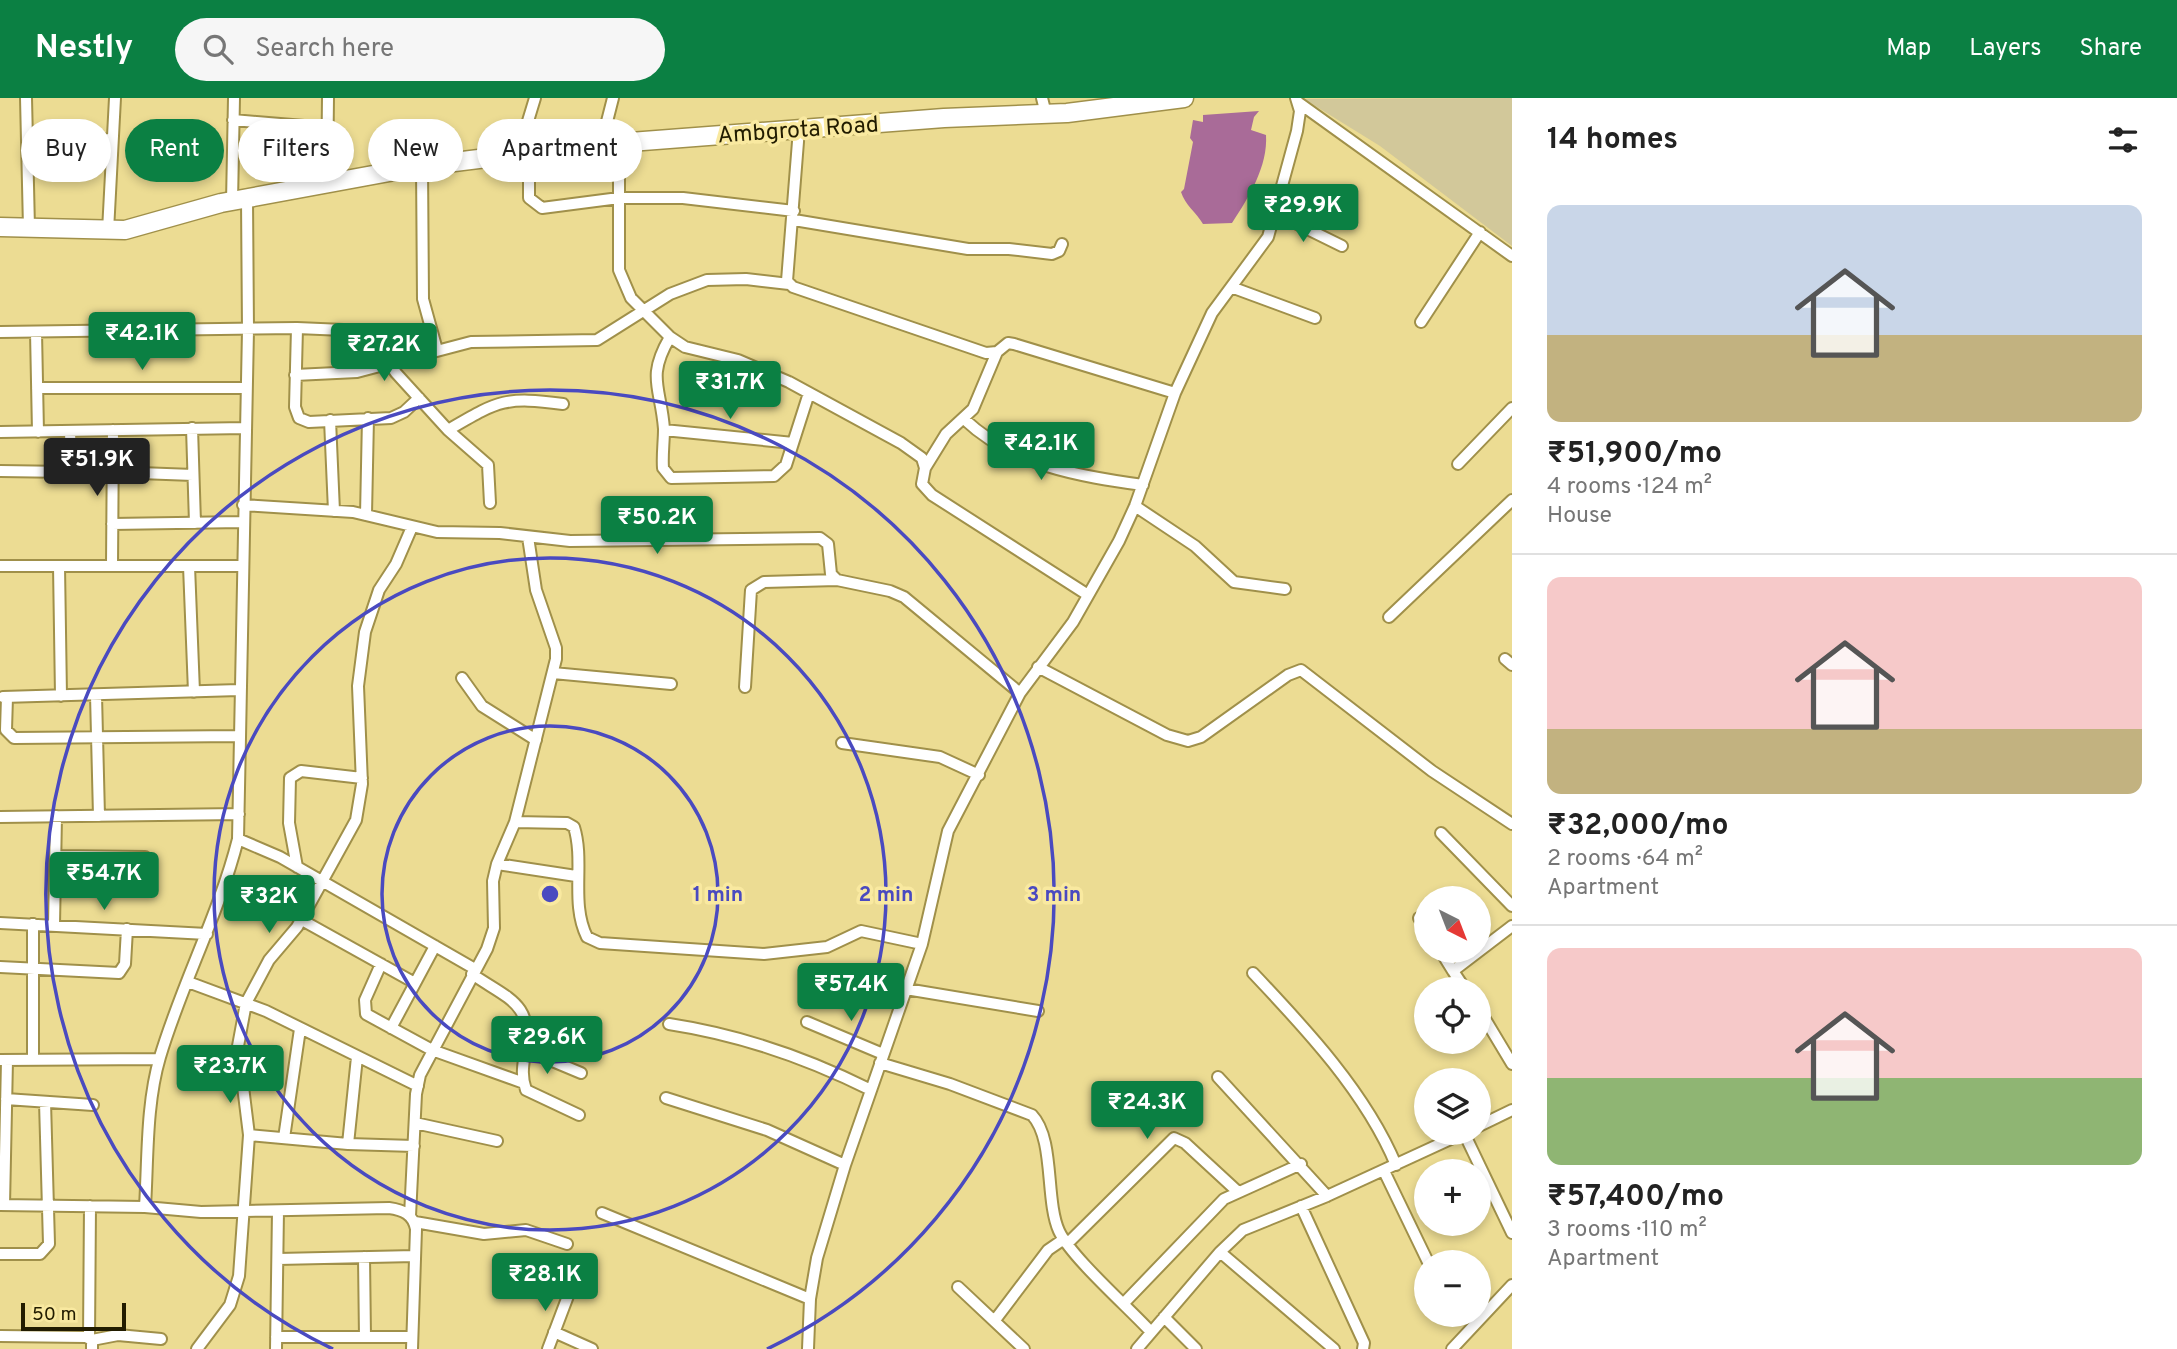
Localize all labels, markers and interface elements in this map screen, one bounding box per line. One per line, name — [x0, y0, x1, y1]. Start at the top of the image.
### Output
search box — [175, 18, 665, 81]
text: Nestly — [35, 28, 133, 70]
icon: search — [199, 30, 237, 68]
text: Search here — [255, 33, 394, 66]
text: Map — [1886, 34, 1931, 64]
text: Layers — [1969, 34, 2041, 64]
text: Share — [2079, 34, 2142, 64]
street label: Ambgrota Road — [717, 111, 880, 152]
chip: Buy — [21, 119, 111, 182]
chip: Rent — [125, 119, 224, 182]
chip: Filters — [238, 119, 354, 182]
chip: New — [368, 119, 463, 182]
chip: Apartment — [477, 119, 642, 182]
icon: filters — [2104, 121, 2142, 159]
text: 14 homes — [1547, 122, 1678, 159]
pin: ₹29.9K — [1246, 184, 1360, 244]
text: ₹29.9K — [1263, 192, 1343, 221]
icon: home — [1782, 250, 1908, 376]
pin: ₹42.1K — [85, 313, 199, 372]
text: ₹42.1K — [105, 320, 179, 349]
pin: ₹27.2K — [327, 324, 441, 383]
text: ₹27.2K — [347, 331, 421, 360]
pin: ₹31.7K — [673, 362, 787, 421]
text: ₹31.7K — [695, 369, 765, 398]
pin: ₹42.1K — [984, 422, 1098, 482]
text: ₹42.1K — [1004, 430, 1078, 459]
text: ₹51,900/mo — [1547, 436, 1722, 473]
pin: ₹51.9K — [40, 438, 154, 498]
text: ₹51.9K — [60, 446, 134, 475]
text: 4 rooms · 124 m² — [1547, 473, 1712, 502]
pin: ₹50.2K — [600, 496, 714, 556]
text: House — [1547, 502, 1612, 531]
text: ₹50.2K — [617, 504, 697, 533]
icon: home — [1782, 622, 1908, 748]
text: ₹32,000/mo — [1547, 808, 1728, 845]
text: 2 rooms · 64 m² — [1547, 845, 1703, 874]
pin: ₹54.7K — [47, 852, 161, 912]
text: ₹54.7K — [66, 860, 142, 889]
text: Apartment — [1547, 874, 1659, 903]
pin: ₹32K — [228, 876, 310, 935]
centre of rings — [538, 882, 562, 906]
text: 1 min — [693, 882, 743, 909]
text: 2 min — [859, 882, 913, 909]
text: 3 min — [1027, 882, 1081, 909]
text: ₹32K — [240, 883, 298, 912]
north arrow — [1414, 886, 1491, 962]
map controls — [1414, 886, 1491, 1327]
pin: ₹57.4K — [794, 964, 908, 1023]
text: ₹57.4K — [813, 971, 889, 1000]
button: locate — [1414, 977, 1491, 1054]
icon: home — [1782, 993, 1908, 1119]
pin: ₹29.6K — [490, 1016, 604, 1076]
text: ₹29.6K — [507, 1024, 587, 1053]
pin: ₹23.7K — [173, 1046, 287, 1105]
text: ₹23.7K — [193, 1053, 267, 1082]
button: layers — [1414, 1068, 1491, 1145]
pin: ₹24.3K — [1090, 1082, 1204, 1141]
text: ₹24.3K — [1107, 1089, 1187, 1118]
button: + — [1414, 1159, 1491, 1236]
text: ₹57,400/mo — [1547, 1179, 1724, 1216]
text: 3 rooms · 110 m² — [1547, 1216, 1707, 1245]
text: Apartment — [1547, 1245, 1659, 1274]
button: − — [1414, 1250, 1491, 1327]
pin: ₹28.1K — [488, 1254, 602, 1313]
text: ₹28.1K — [508, 1261, 582, 1290]
scale bar — [21, 1300, 126, 1332]
text: 50 m — [32, 1303, 77, 1327]

